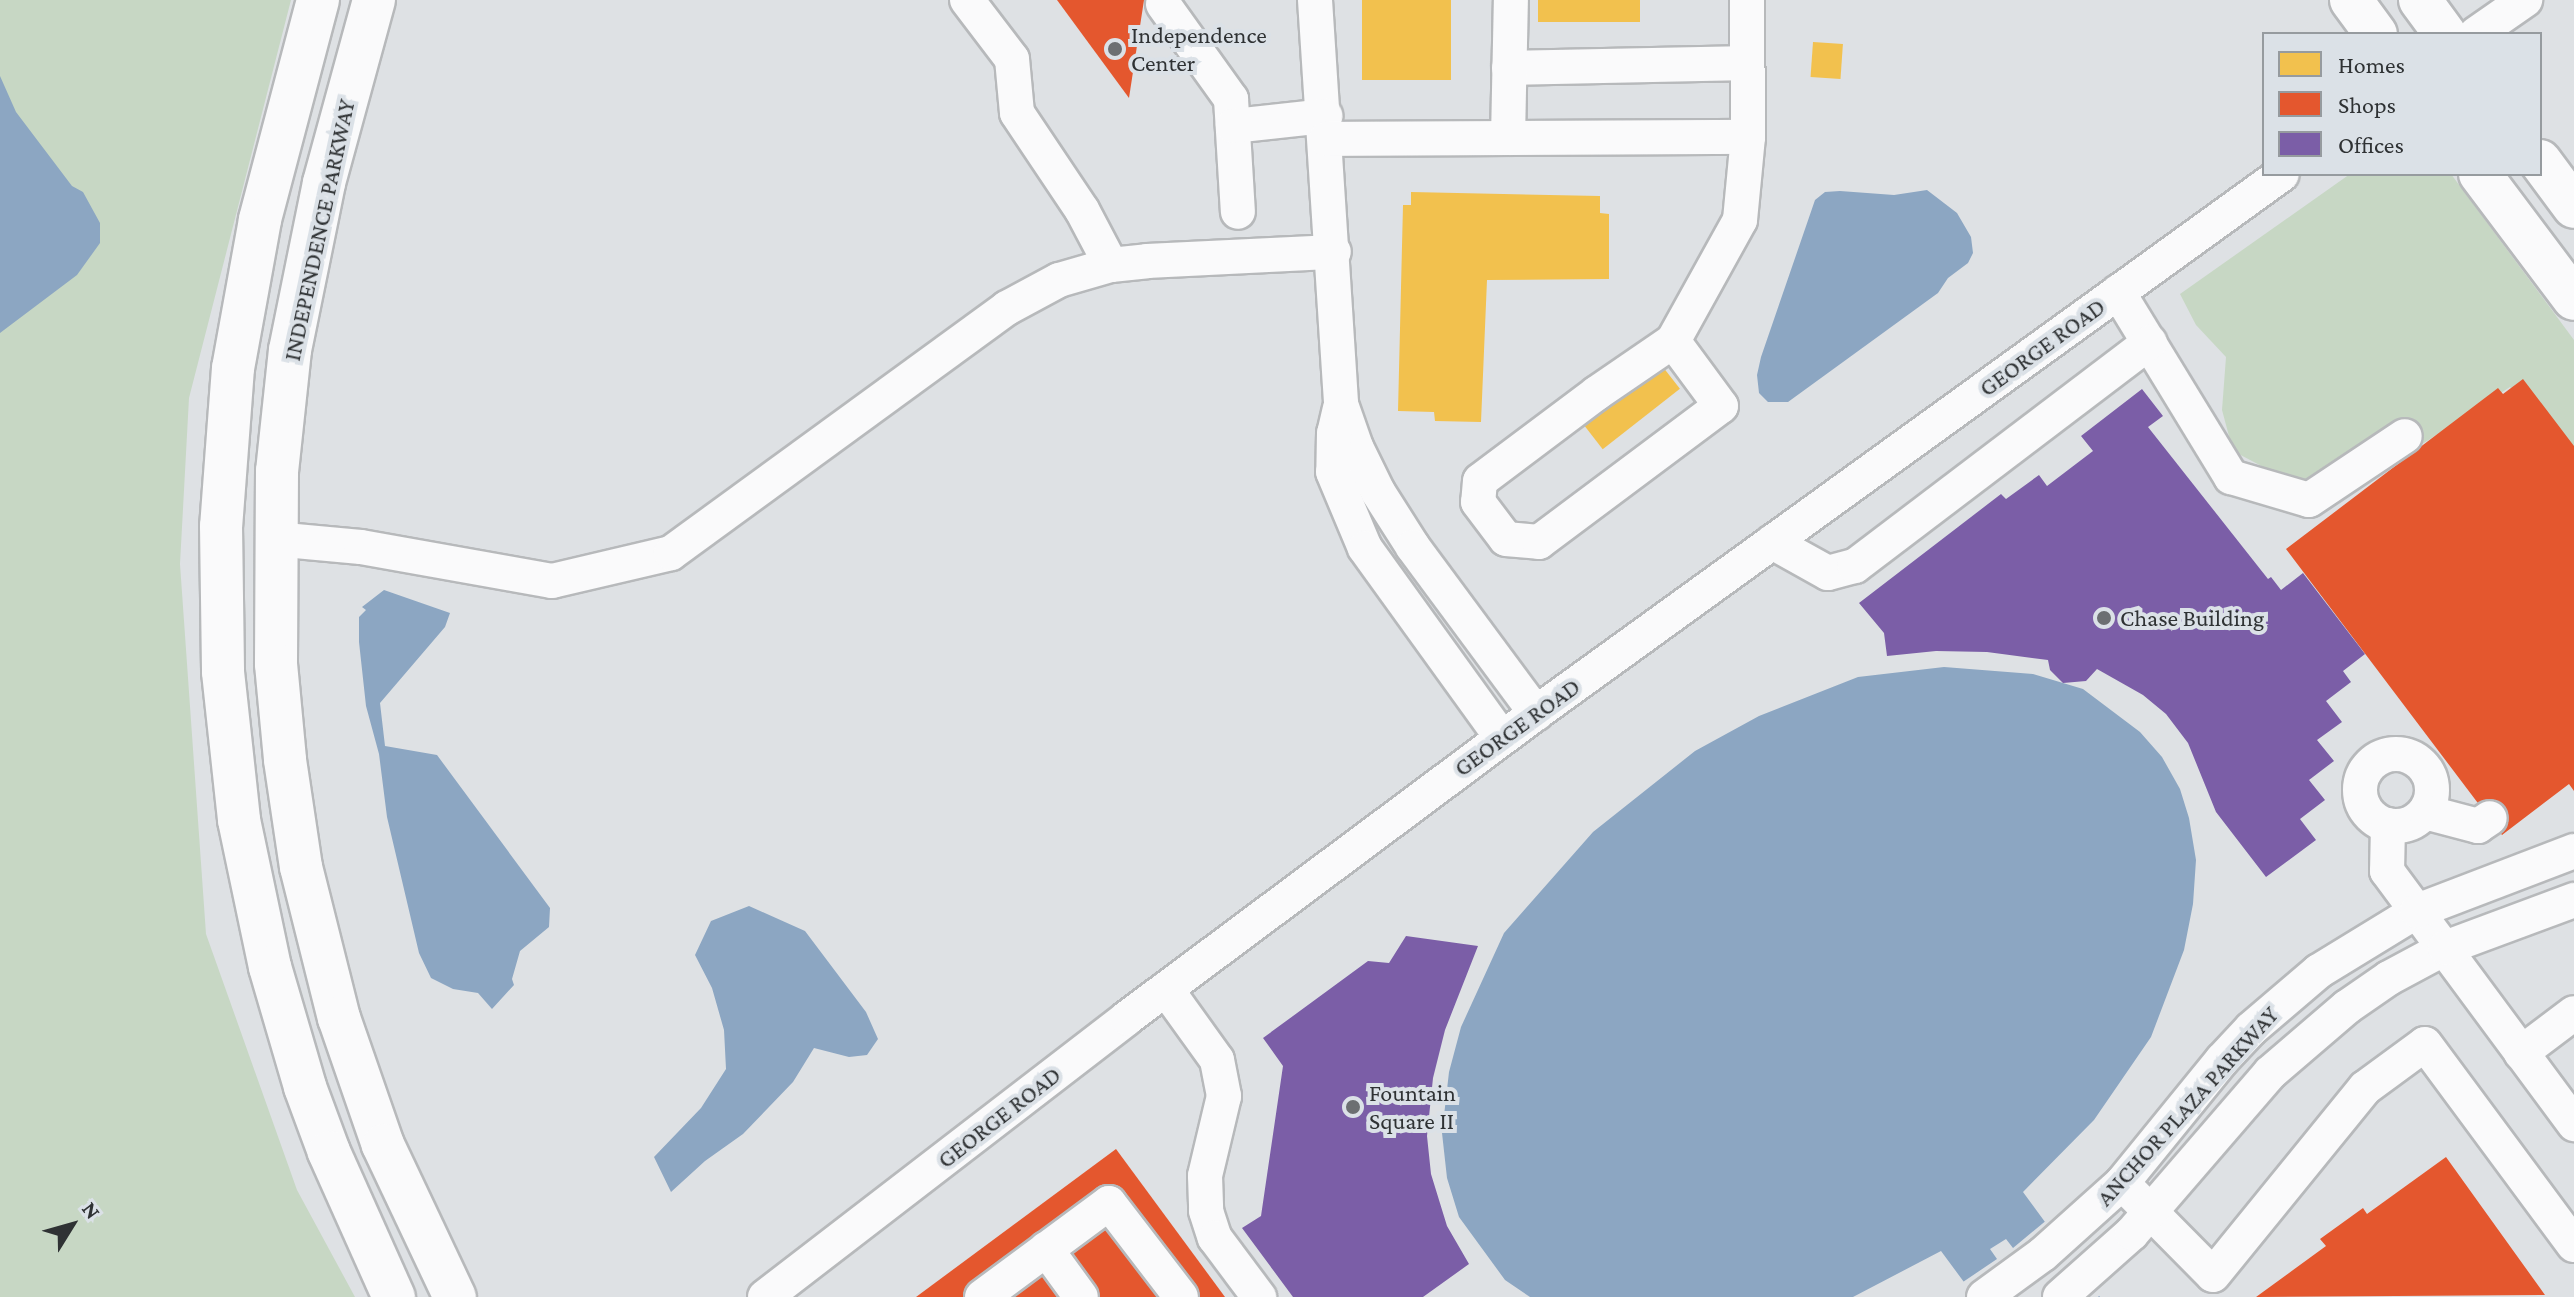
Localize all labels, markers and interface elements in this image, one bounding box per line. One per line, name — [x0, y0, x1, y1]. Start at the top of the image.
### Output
place label: Independence Center — [1131, 21, 1267, 77]
legend — [2262, 32, 2542, 176]
marker: Independence Center — [1106, 40, 1124, 58]
text: Homes — [2338, 51, 2405, 78]
text: Shops — [2338, 91, 2396, 118]
street label: INDEPENDENCE PARKWAY — [277, 97, 361, 363]
text: Offices — [2338, 131, 2404, 158]
street label: GEORGE ROAD — [1973, 292, 2111, 402]
place label: Chase Building — [2120, 604, 2264, 632]
marker: Chase Building — [2095, 609, 2113, 627]
street label: GEORGE ROAD — [1448, 672, 1586, 782]
street label: ANCHOR PLAZA PARKWAY — [2090, 1000, 2284, 1212]
street label: GEORGE ROAD — [932, 1060, 1066, 1174]
place label: Fountain Square II — [1369, 1079, 1456, 1135]
marker: Fountain Square II — [1344, 1098, 1362, 1116]
north arrow — [32, 1185, 112, 1265]
text: N — [77, 1197, 106, 1224]

